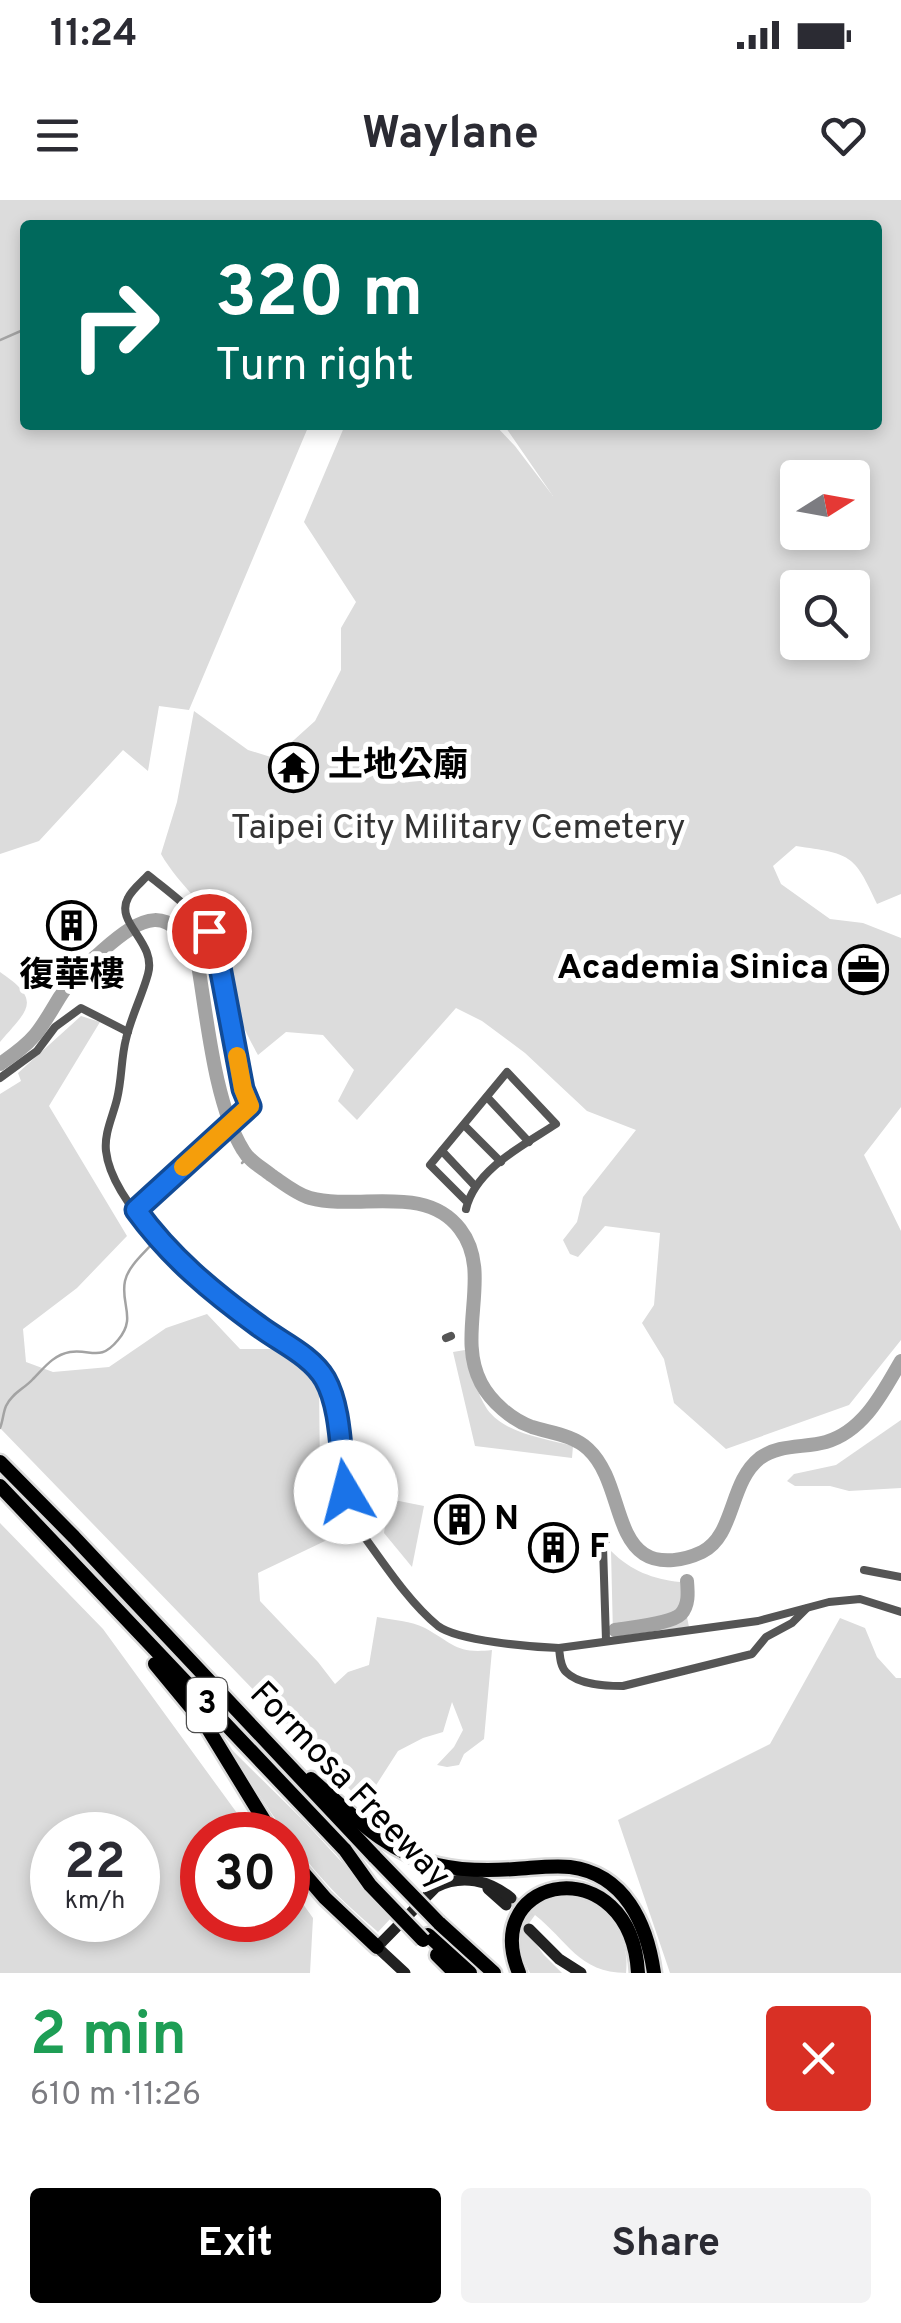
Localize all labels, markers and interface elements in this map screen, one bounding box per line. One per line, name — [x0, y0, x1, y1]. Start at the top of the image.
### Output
text: 11:24 — [50, 11, 137, 60]
text: Waylane — [362, 107, 539, 164]
icon: menu — [30, 108, 85, 163]
icon: heart — [816, 108, 871, 163]
text: 320 m — [215, 252, 423, 341]
icon: right — [50, 260, 180, 390]
text: Turn right — [215, 339, 414, 396]
north arrow — [780, 460, 870, 550]
map controls — [780, 460, 870, 660]
button: search — [780, 570, 870, 660]
temple icon: 土地公廟 — [267, 741, 319, 793]
place label: 土地公廟 — [328, 745, 468, 789]
park label: Taipei City Military Cemetery — [230, 807, 686, 851]
pin — [167, 889, 252, 974]
building icon: 復華樓 — [46, 899, 98, 951]
icon: arrive — [182, 904, 237, 959]
office icon: Academia Sinica — [838, 943, 890, 995]
place label: Academia Sinica — [557, 947, 829, 991]
place label: 復華樓 — [19, 955, 125, 999]
position arrow — [294, 1440, 398, 1544]
building icon: N — [433, 1494, 485, 1546]
place label: N — [494, 1498, 519, 1542]
building icon: F — [528, 1522, 580, 1574]
place label: F — [589, 1526, 609, 1570]
street label: Formosa Freeway — [239, 1673, 459, 1899]
road number: 3 — [187, 1678, 227, 1732]
speed limit sign: 30 — [180, 1812, 310, 1942]
text: 22 — [64, 1833, 126, 1896]
text: km/h — [65, 1886, 125, 1918]
text: 2 min — [30, 2000, 187, 2076]
button: close — [766, 2006, 871, 2111]
text: 610 m · 11:26 — [30, 2076, 201, 2116]
button: Exit — [30, 2188, 441, 2303]
button: Share — [461, 2188, 871, 2303]

